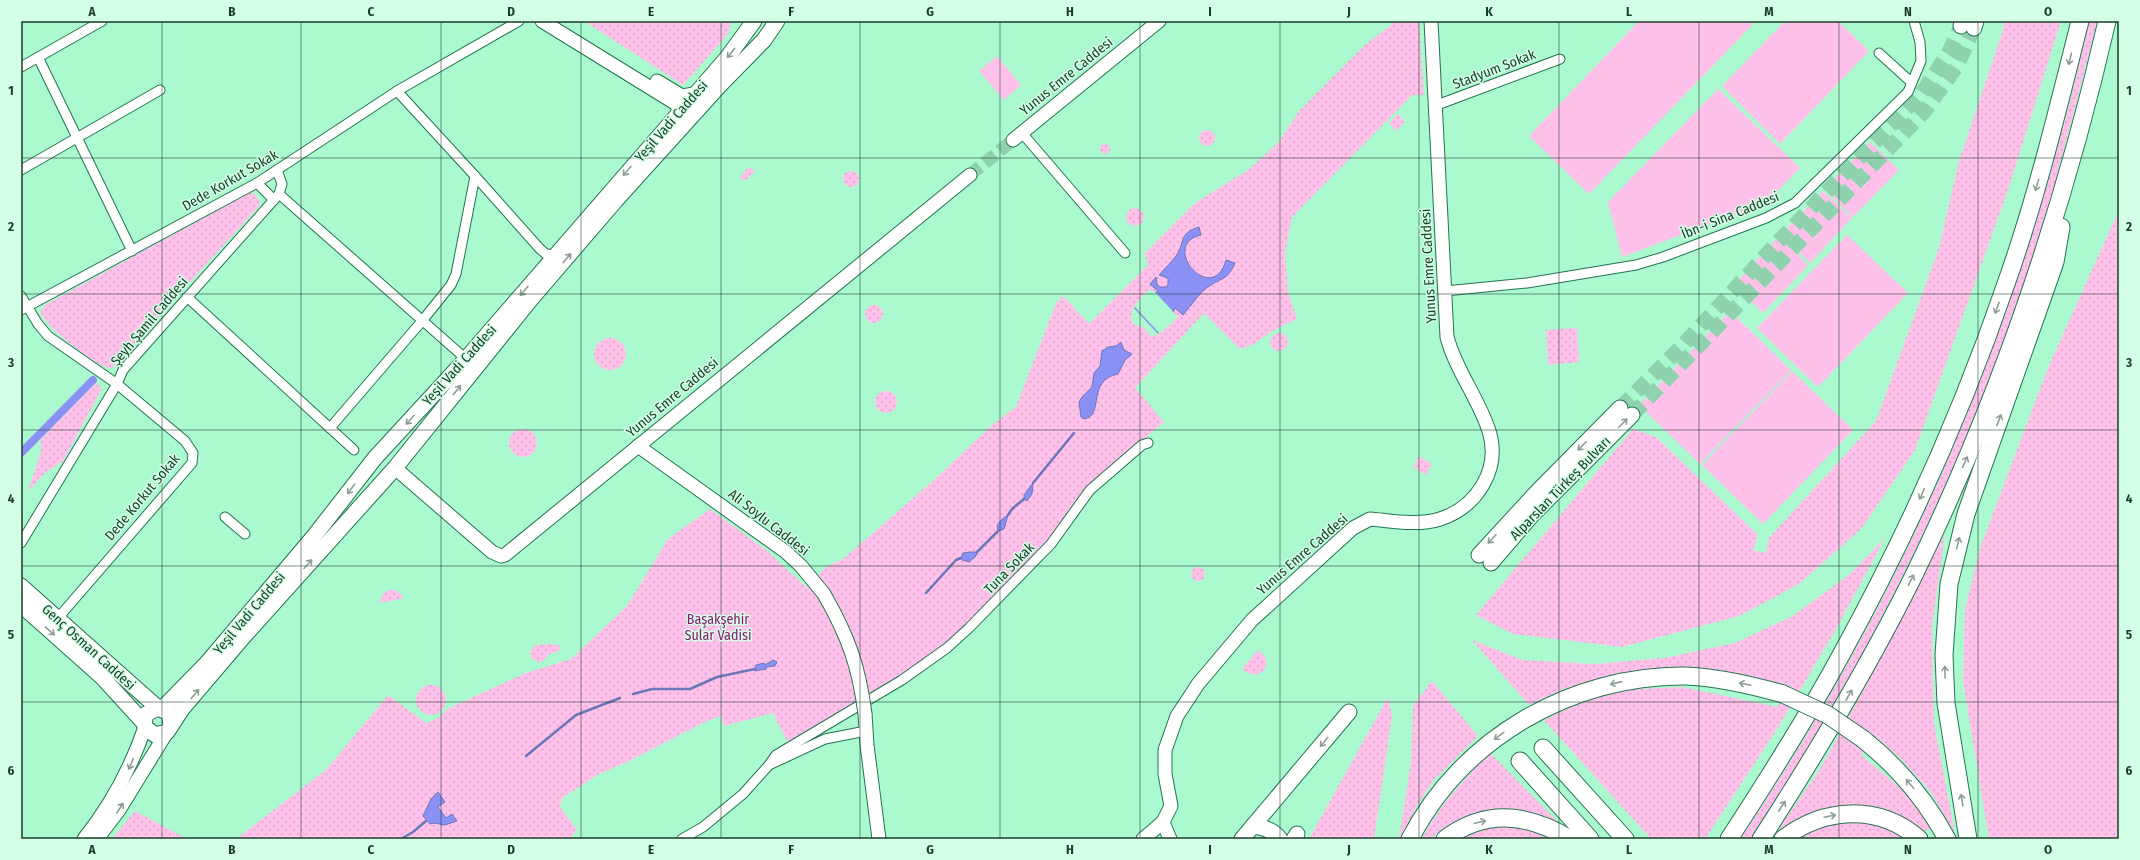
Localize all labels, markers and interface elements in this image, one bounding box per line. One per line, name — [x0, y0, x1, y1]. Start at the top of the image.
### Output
text: A — [87, 4, 96, 19]
text: B — [228, 4, 236, 19]
text: C — [368, 4, 375, 19]
text: D — [507, 4, 515, 19]
text: E — [648, 4, 654, 19]
text: F — [788, 4, 794, 19]
text: G — [926, 4, 934, 19]
text: H — [1066, 4, 1074, 19]
text: I — [1208, 4, 1212, 19]
text: J — [1346, 4, 1351, 19]
text: K — [1485, 4, 1493, 19]
text: L — [1626, 4, 1632, 19]
text: M — [1764, 4, 1774, 19]
text: N — [1904, 4, 1912, 19]
text: O — [2044, 4, 2052, 19]
street label: Yunus Emre Caddesi — [1016, 34, 1116, 119]
street label: Stadyum Sokak — [1450, 46, 1538, 93]
one-way arrow — [727, 47, 735, 58]
one-way arrow — [2066, 52, 2074, 65]
street label: Yeşil Vadi Caddesi — [631, 77, 711, 166]
text: 1 — [8, 83, 14, 98]
text: 1 — [2126, 83, 2132, 98]
street label: Dede Korkut Sokak — [179, 146, 282, 215]
one-way arrow — [623, 166, 632, 176]
one-way arrow — [2033, 178, 2041, 191]
street label: İbn-i Sina Caddesi — [1679, 188, 1781, 243]
street label: Yunus Emre Caddesi — [1417, 208, 1440, 324]
text: 2 — [7, 219, 14, 234]
text: 2 — [2125, 219, 2132, 234]
one-way arrow — [562, 253, 571, 263]
street label: Şeyh Şamil Caddesi — [107, 273, 192, 369]
one-way arrow — [519, 286, 528, 296]
one-way arrow — [1993, 302, 2001, 314]
street label: Yeşil Vadi Caddesi — [419, 322, 500, 409]
street label: Yunus Emre Caddesi — [623, 354, 722, 441]
text: 3 — [7, 355, 14, 370]
text: 3 — [2125, 355, 2132, 370]
one-way arrow — [453, 385, 462, 396]
one-way arrow — [1996, 414, 2004, 426]
one-way arrow — [405, 415, 415, 425]
one-way arrow — [1618, 418, 1628, 428]
street label: Alparslan Türkeş Bulvarı — [1506, 433, 1614, 544]
one-way arrow — [1577, 441, 1587, 451]
street label: Dede Korkut Sokak — [101, 450, 184, 544]
one-way arrow — [1962, 457, 1969, 469]
one-way arrow — [347, 483, 355, 494]
street label: Ali Soylu Caddesi — [725, 486, 813, 559]
one-way arrow — [1918, 487, 1926, 499]
text: 4 — [8, 491, 15, 506]
text: 4 — [2126, 491, 2133, 506]
street label: Yunus Emre Caddesi — [1253, 510, 1351, 598]
one-way arrow — [1488, 534, 1497, 545]
one-way arrow — [1955, 537, 1962, 550]
street label: Tuna Sokak — [981, 539, 1038, 598]
one-way arrow — [303, 560, 312, 570]
street label: Yeşil Vadi Caddesi — [210, 569, 289, 658]
one-way arrow — [1907, 575, 1915, 587]
street label: Genç Osman Caddesi — [38, 601, 139, 694]
park label: Başakşehir Sular Vadisi — [685, 611, 751, 644]
text: 5 — [8, 627, 14, 642]
one-way arrow — [45, 627, 56, 636]
text: 5 — [2126, 627, 2132, 642]
one-way arrow — [1941, 666, 1949, 679]
one-way arrow — [1610, 680, 1623, 688]
one-way arrow — [1739, 680, 1752, 688]
one-way arrow — [191, 689, 200, 700]
one-way arrow — [1846, 689, 1854, 701]
one-way arrow — [1493, 732, 1504, 740]
one-way arrow — [1320, 737, 1329, 748]
one-way arrow — [127, 757, 134, 769]
text: 6 — [8, 763, 15, 778]
text: 6 — [2126, 763, 2133, 778]
one-way arrow — [1906, 778, 1915, 789]
one-way arrow — [1957, 794, 1965, 807]
one-way arrow — [1778, 801, 1786, 812]
one-way arrow — [117, 802, 125, 814]
one-way arrow — [1823, 812, 1836, 820]
one-way arrow — [1473, 818, 1486, 825]
text: A — [87, 842, 96, 857]
text: B — [228, 842, 236, 857]
text: C — [368, 842, 375, 857]
text: D — [507, 842, 515, 857]
text: E — [648, 842, 654, 857]
text: F — [788, 842, 794, 857]
text: G — [926, 842, 934, 857]
text: H — [1066, 842, 1074, 857]
text: I — [1208, 842, 1212, 857]
text: J — [1346, 842, 1351, 857]
text: K — [1485, 842, 1493, 857]
text: L — [1626, 842, 1632, 857]
text: M — [1764, 842, 1774, 857]
text: N — [1904, 842, 1912, 857]
text: O — [2044, 842, 2052, 857]

